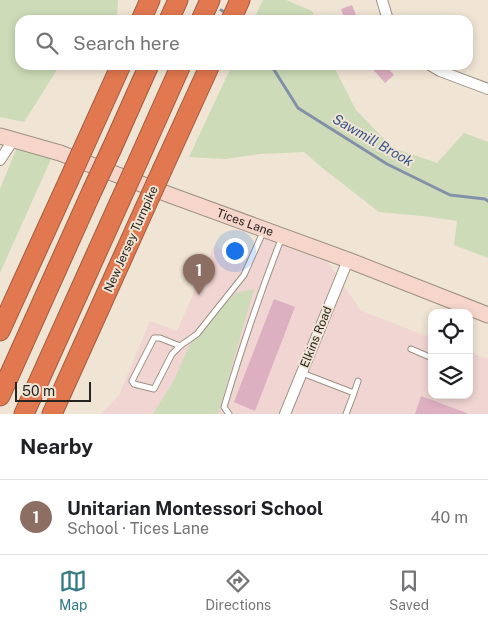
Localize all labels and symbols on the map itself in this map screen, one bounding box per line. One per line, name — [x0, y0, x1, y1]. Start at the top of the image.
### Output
water label: Sawmill Brook — [330, 110, 416, 170]
street label: New Jersey Turnpike — [101, 184, 161, 294]
street label: Tices Lane — [215, 206, 276, 239]
your location — [222, 238, 248, 264]
pin: 1 — [183, 254, 215, 295]
street label: Elkins Road — [297, 304, 335, 370]
scale bar — [15, 379, 91, 402]

